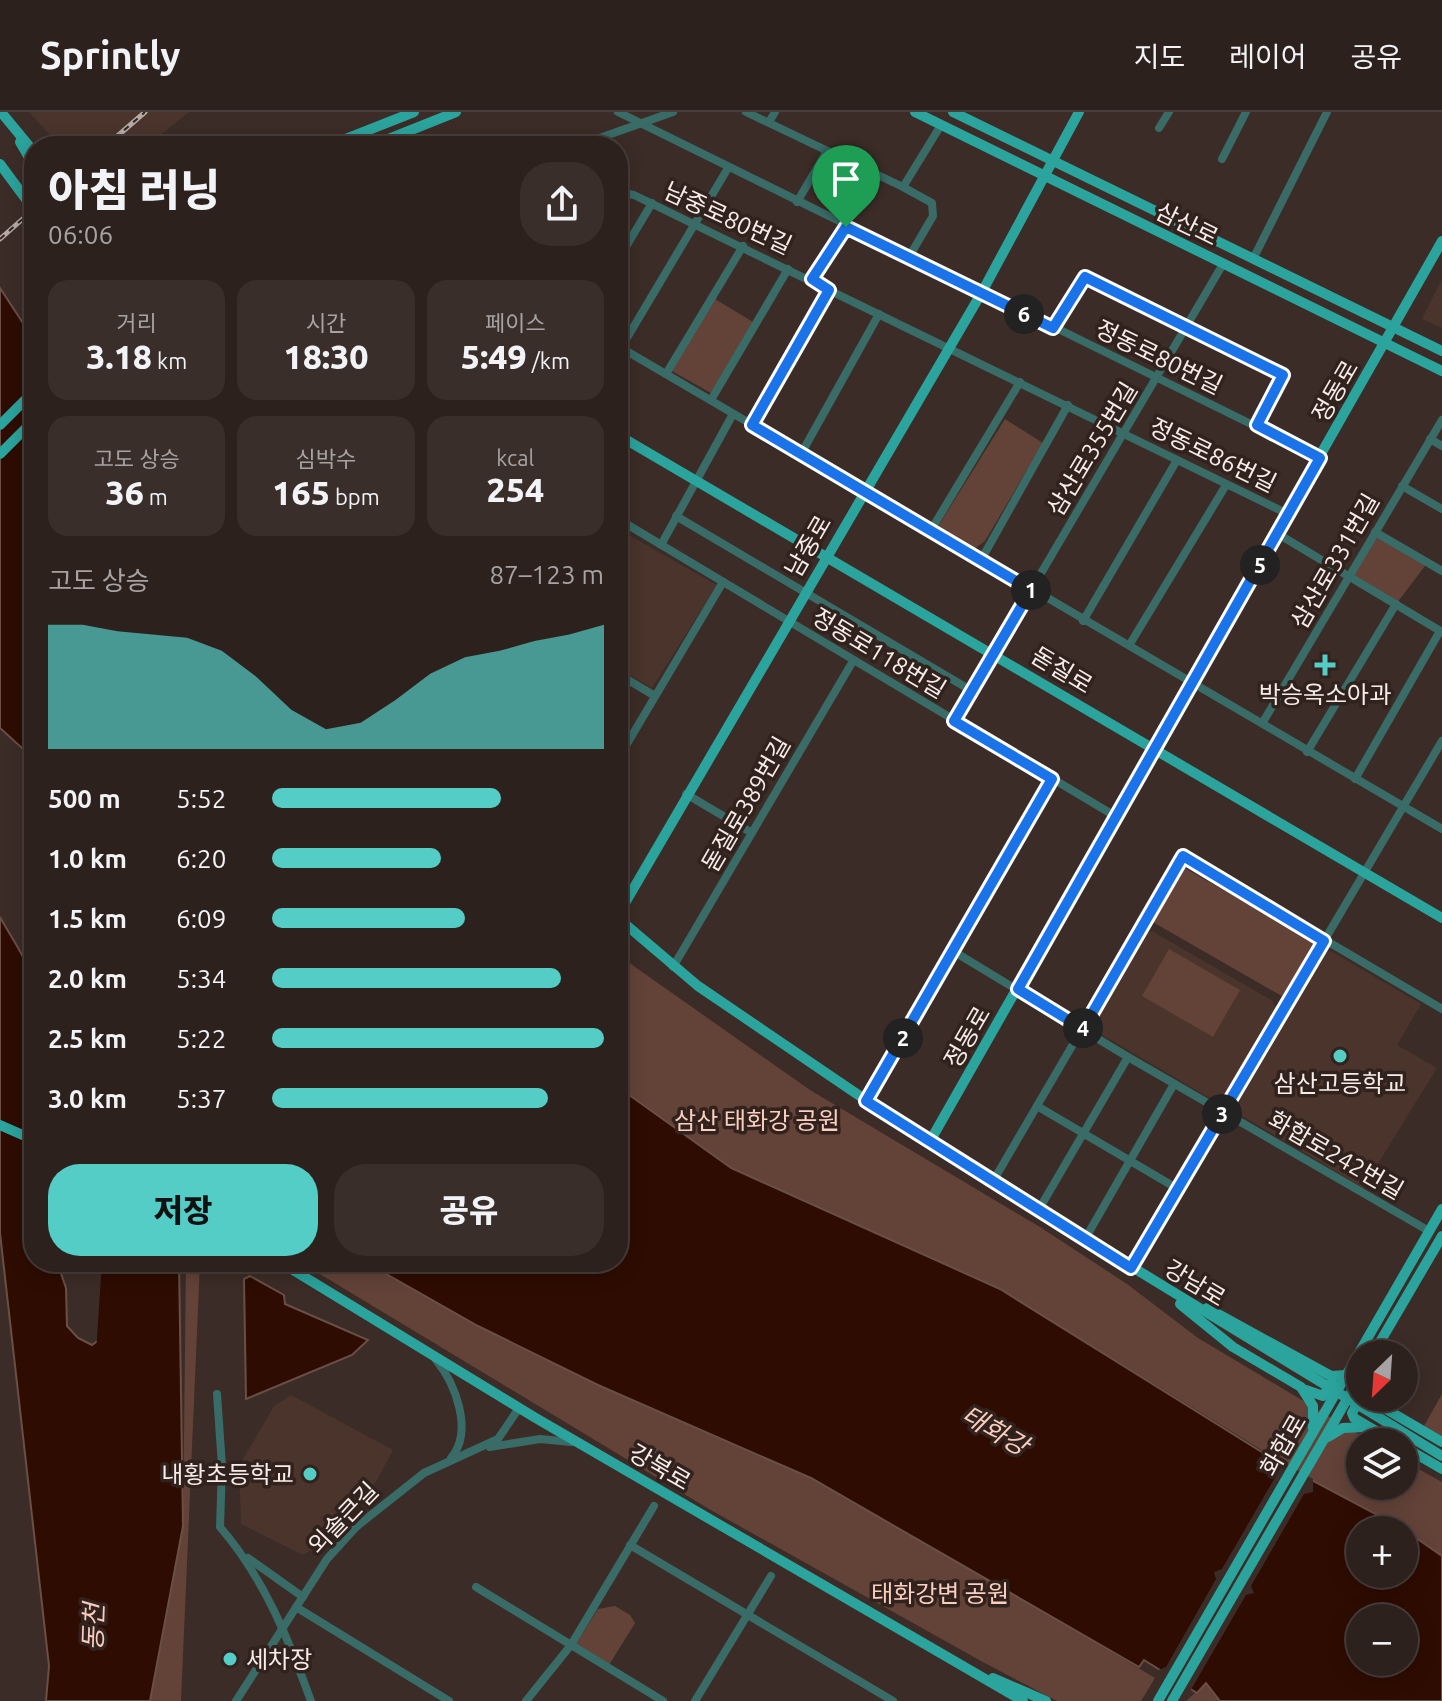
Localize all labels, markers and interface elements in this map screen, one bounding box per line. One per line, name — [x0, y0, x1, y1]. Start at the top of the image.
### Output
text: Sprintly — [40, 34, 181, 76]
text: 지도 — [1134, 41, 1185, 72]
text: 레이어 — [1229, 41, 1306, 72]
text: 공유 — [1350, 41, 1402, 72]
pin — [812, 145, 880, 227]
icon: arrive — [824, 157, 868, 201]
button: share — [520, 162, 604, 246]
text: 아침 러닝 — [48, 165, 220, 214]
street label: 남중로80번길 — [660, 177, 796, 259]
street label: 삼산로 — [1151, 197, 1223, 251]
text: 06:06 — [48, 220, 113, 249]
pin: 6 — [1004, 294, 1044, 334]
text: 6 — [1018, 301, 1030, 326]
text: 거리 — [116, 310, 157, 335]
text: 시간 — [306, 310, 346, 335]
text: 페이스 — [485, 310, 546, 335]
street label: 정동로80번길 — [1091, 315, 1227, 399]
text: 3.18 — [86, 337, 152, 375]
text: 18:30 — [283, 337, 369, 375]
text: 5:49 — [461, 337, 527, 375]
text: km — [152, 348, 187, 373]
text: /km — [527, 348, 570, 373]
street label: 정동로 — [1307, 356, 1363, 426]
street label: 삼산로355번길 — [1042, 377, 1142, 521]
street label: 정동로86번길 — [1145, 413, 1281, 497]
text: kcal — [496, 445, 534, 470]
text: 고도 상승 — [94, 446, 180, 471]
text: 심박수 — [296, 446, 356, 471]
text: 254 — [487, 470, 544, 508]
text: 36 — [105, 473, 144, 511]
text: 165 — [272, 473, 330, 511]
text: m — [144, 484, 168, 509]
text: bpm — [330, 484, 380, 509]
street label: 삼산로331번길 — [1286, 489, 1384, 633]
street label: 남중로 — [780, 511, 836, 581]
pin: 5 — [1240, 545, 1280, 585]
text: 5 — [1254, 552, 1266, 577]
text: 87–123 m — [489, 560, 604, 589]
text: 고도 상승 — [48, 566, 150, 595]
pin: 1 — [1011, 570, 1051, 610]
text: 1 — [1025, 577, 1037, 602]
street label: 정동로118번길 — [807, 603, 951, 703]
street label: 돋질로 — [1027, 641, 1097, 699]
marker: 박승옥소아과 — [1314, 654, 1336, 676]
place label: 박승옥소아과 — [1259, 681, 1391, 708]
street label: 돋질로389번길 — [697, 732, 795, 876]
text: 500 m — [48, 784, 121, 813]
text: 5:52 — [176, 784, 226, 813]
text: 1.0 km — [48, 844, 127, 873]
text: 6:20 — [176, 844, 226, 873]
text: 1.5 km — [48, 904, 127, 933]
text: 6:09 — [176, 904, 226, 933]
text: 2.0 km — [48, 964, 127, 993]
text: 5:34 — [176, 964, 226, 993]
street label: 정동로 — [939, 1002, 995, 1072]
pin: 4 — [1063, 1008, 1103, 1048]
text: 4 — [1077, 1015, 1089, 1040]
pin: 2 — [883, 1018, 923, 1058]
text: 2.5 km — [48, 1024, 127, 1053]
text: 5:22 — [176, 1024, 226, 1053]
text: 2 — [897, 1025, 909, 1050]
marker: 삼산고등학교 — [1331, 1047, 1349, 1065]
place label: 삼산고등학교 — [1274, 1070, 1406, 1097]
text: 3.0 km — [48, 1084, 127, 1113]
text: 5:37 — [176, 1084, 226, 1113]
pin: 3 — [1202, 1094, 1242, 1134]
text: 3 — [1216, 1101, 1228, 1126]
street label: 화합로242번길 — [1264, 1106, 1408, 1204]
park label: 삼산 태화강 공원 — [674, 1107, 840, 1134]
button: 저장 — [48, 1164, 318, 1256]
button: 공유 — [334, 1164, 604, 1256]
street label: 강남로 — [1160, 1254, 1230, 1312]
north arrow — [1346, 1340, 1418, 1412]
map controls — [1346, 1340, 1418, 1676]
water label: 태화강 — [957, 1400, 1036, 1462]
street label: 화합로 — [1255, 1410, 1311, 1480]
button: layers — [1346, 1428, 1418, 1500]
street label: 강북로 — [625, 1439, 695, 1495]
place label: 내황초등학교 — [162, 1461, 294, 1488]
marker: 내황초등학교 — [301, 1465, 319, 1483]
street label: 외솔큰길 — [303, 1477, 383, 1559]
button: + — [1346, 1516, 1418, 1588]
park label: 태화강변 공원 — [871, 1580, 1009, 1607]
water label: 동천 — [78, 1600, 108, 1651]
button: − — [1346, 1604, 1418, 1676]
place label: 세차장 — [246, 1646, 312, 1673]
marker: 세차장 — [221, 1650, 239, 1668]

